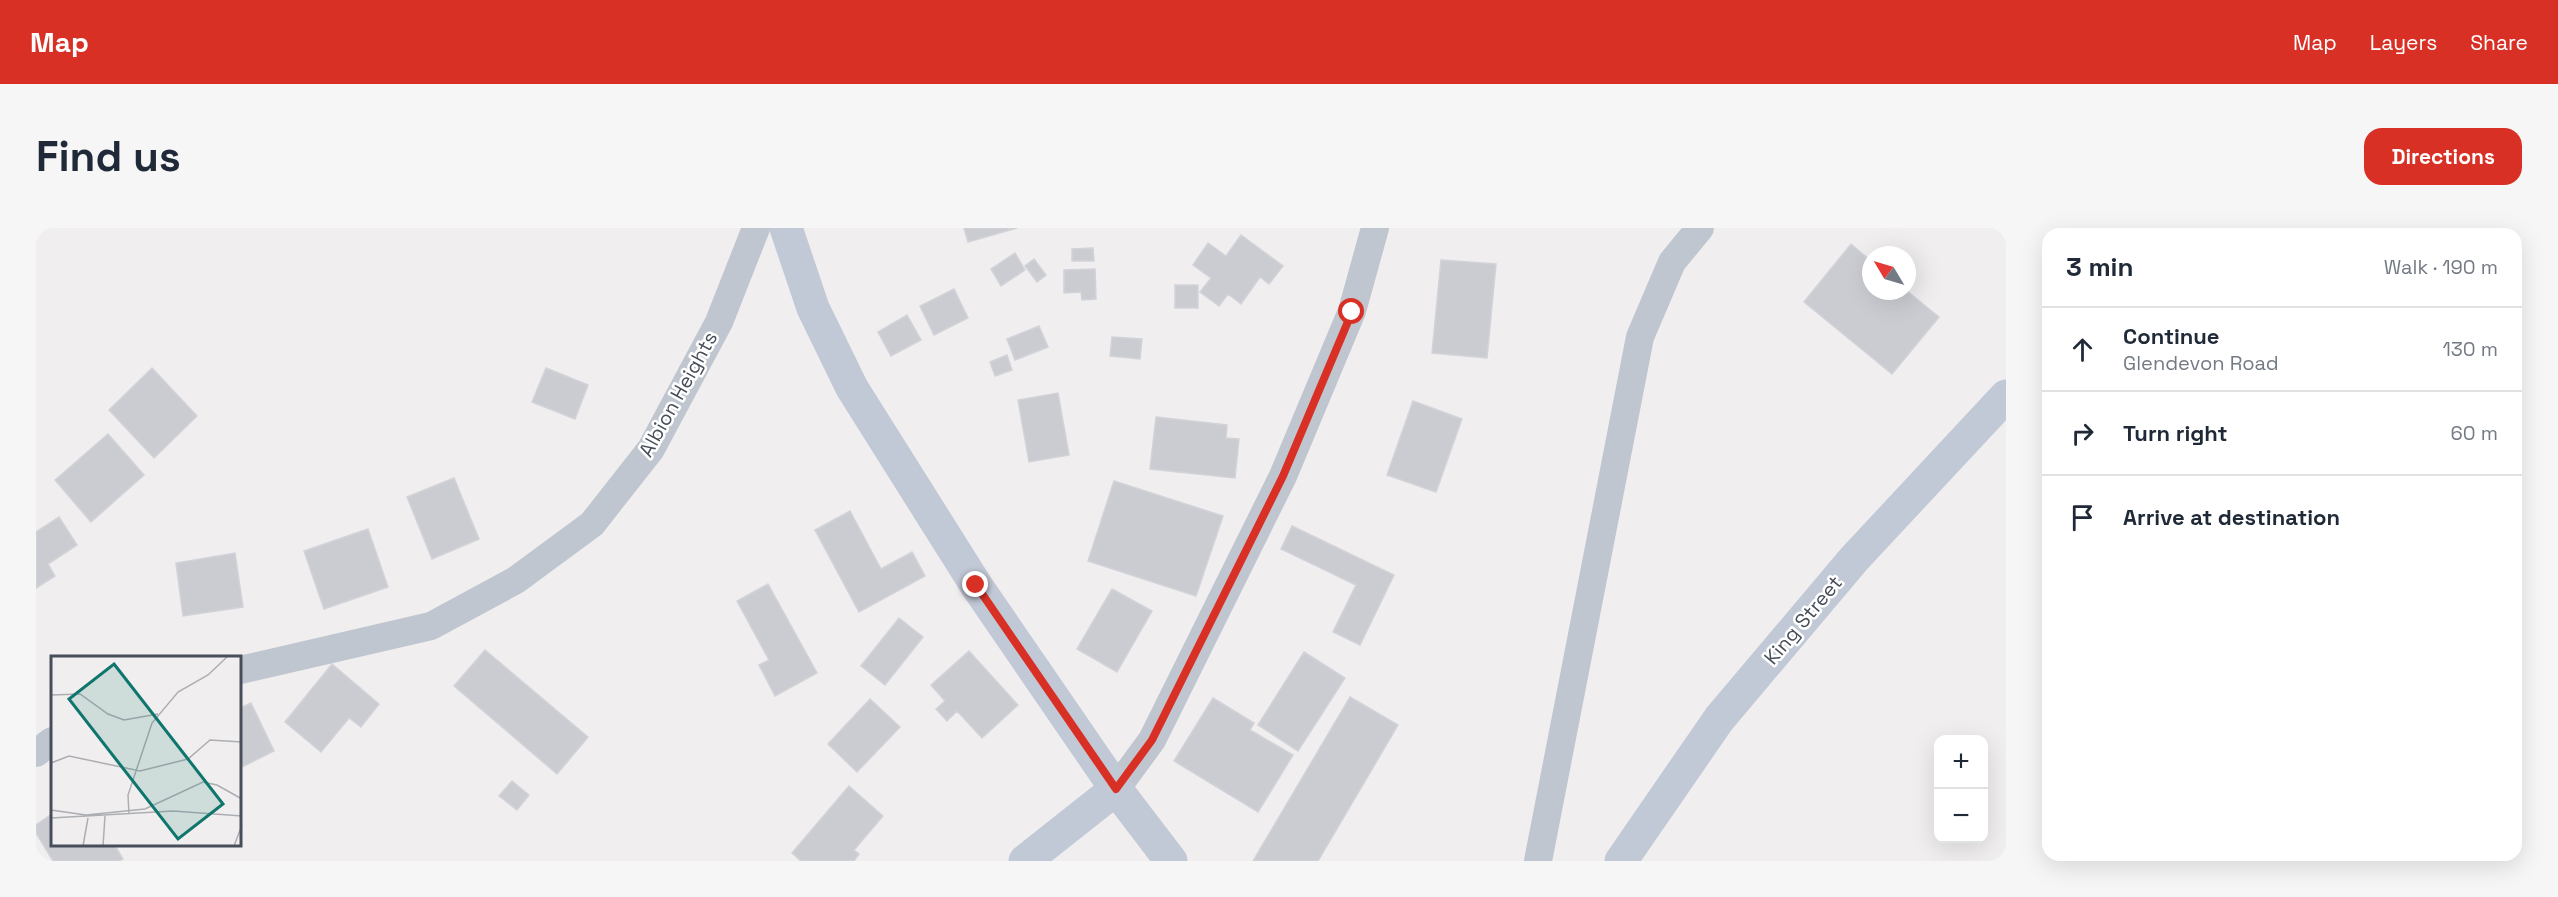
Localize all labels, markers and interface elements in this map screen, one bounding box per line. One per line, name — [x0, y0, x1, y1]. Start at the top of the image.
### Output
text: Map — [30, 24, 89, 60]
text: Map — [2293, 29, 2337, 56]
text: Layers — [2370, 29, 2437, 56]
text: Share — [2470, 29, 2528, 56]
button: Directions — [2364, 128, 2522, 185]
text: Find us — [36, 130, 181, 183]
north arrow — [1862, 246, 1916, 300]
text: 3 min — [2066, 250, 2134, 284]
text: Walk · 190 m — [2384, 254, 2498, 280]
route start — [1338, 298, 1364, 324]
text: Continue — [2123, 322, 2219, 350]
street label: Albion Heights — [633, 327, 723, 461]
icon: ahead — [2066, 333, 2099, 366]
text: 130 m — [2442, 336, 2498, 362]
text: Glendevon Road — [2123, 350, 2279, 376]
icon: right — [2066, 417, 2099, 450]
text: Turn right — [2123, 419, 2228, 447]
text: 60 m — [2451, 420, 2498, 446]
icon: arrive — [2066, 501, 2099, 534]
text: Arrive at destination — [2123, 503, 2340, 531]
street label: King Street — [1758, 570, 1848, 670]
route end — [962, 571, 988, 597]
inset map — [51, 656, 242, 846]
map controls — [1934, 735, 1988, 843]
button: + — [1934, 735, 1988, 789]
button: − — [1934, 789, 1988, 843]

